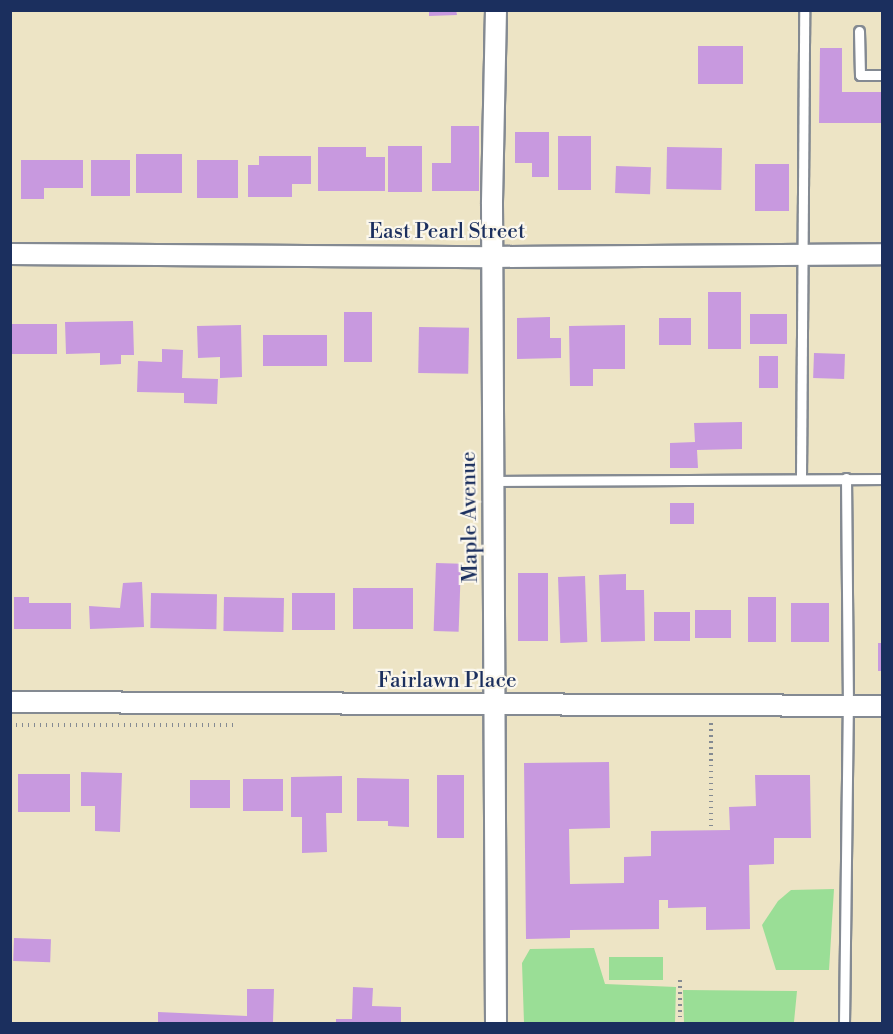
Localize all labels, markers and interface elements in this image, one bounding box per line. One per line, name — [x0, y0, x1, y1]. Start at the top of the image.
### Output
street label: East Pearl Street — [369, 219, 525, 245]
street label: Maple Avenue — [456, 451, 484, 583]
street label: Fairlawn Place — [377, 668, 517, 694]

